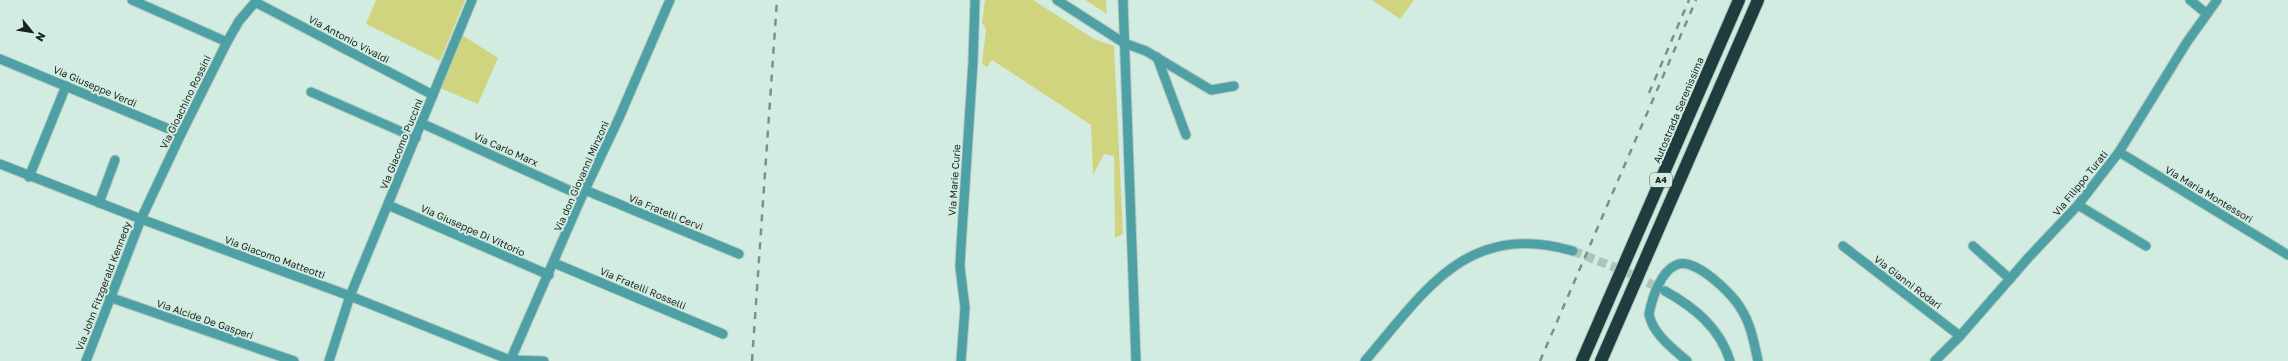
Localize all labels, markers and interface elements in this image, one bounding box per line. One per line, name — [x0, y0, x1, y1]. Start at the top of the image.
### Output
north arrow — [12, 12, 52, 52]
street label: Via Antonio Vivaldi — [307, 13, 391, 65]
text: N — [33, 30, 49, 44]
street label: Via Gioachino Rossini — [157, 53, 213, 151]
street label: Autostrada Serenissima — [1650, 55, 1706, 165]
street label: Via Giuseppe Verdi — [51, 63, 139, 109]
street label: Via Giacomo Puccini — [377, 97, 425, 191]
street label: Via don Giovanni Minzoni — [551, 119, 611, 233]
street label: Via Carlo Marx — [472, 129, 541, 169]
street label: Via Marie Curie — [946, 144, 963, 216]
street label: Via Filippo Turati — [2050, 148, 2110, 218]
street label: Via Maria Montessori — [2163, 163, 2255, 225]
road number: A4 — [1650, 173, 1672, 187]
street label: Via Fratelli Cervi — [627, 192, 705, 232]
street label: Via Giuseppe Di Vittorio — [419, 202, 527, 258]
street label: Via John Fitzgerald Kennedy — [73, 219, 133, 352]
street label: Via Giacomo Matteotti — [223, 233, 327, 281]
street label: Via Gianni Rodari — [1872, 253, 1944, 311]
street label: Via Fratelli Rosselli — [598, 264, 688, 312]
street label: Via Alcide De Gasperi — [155, 297, 255, 341]

